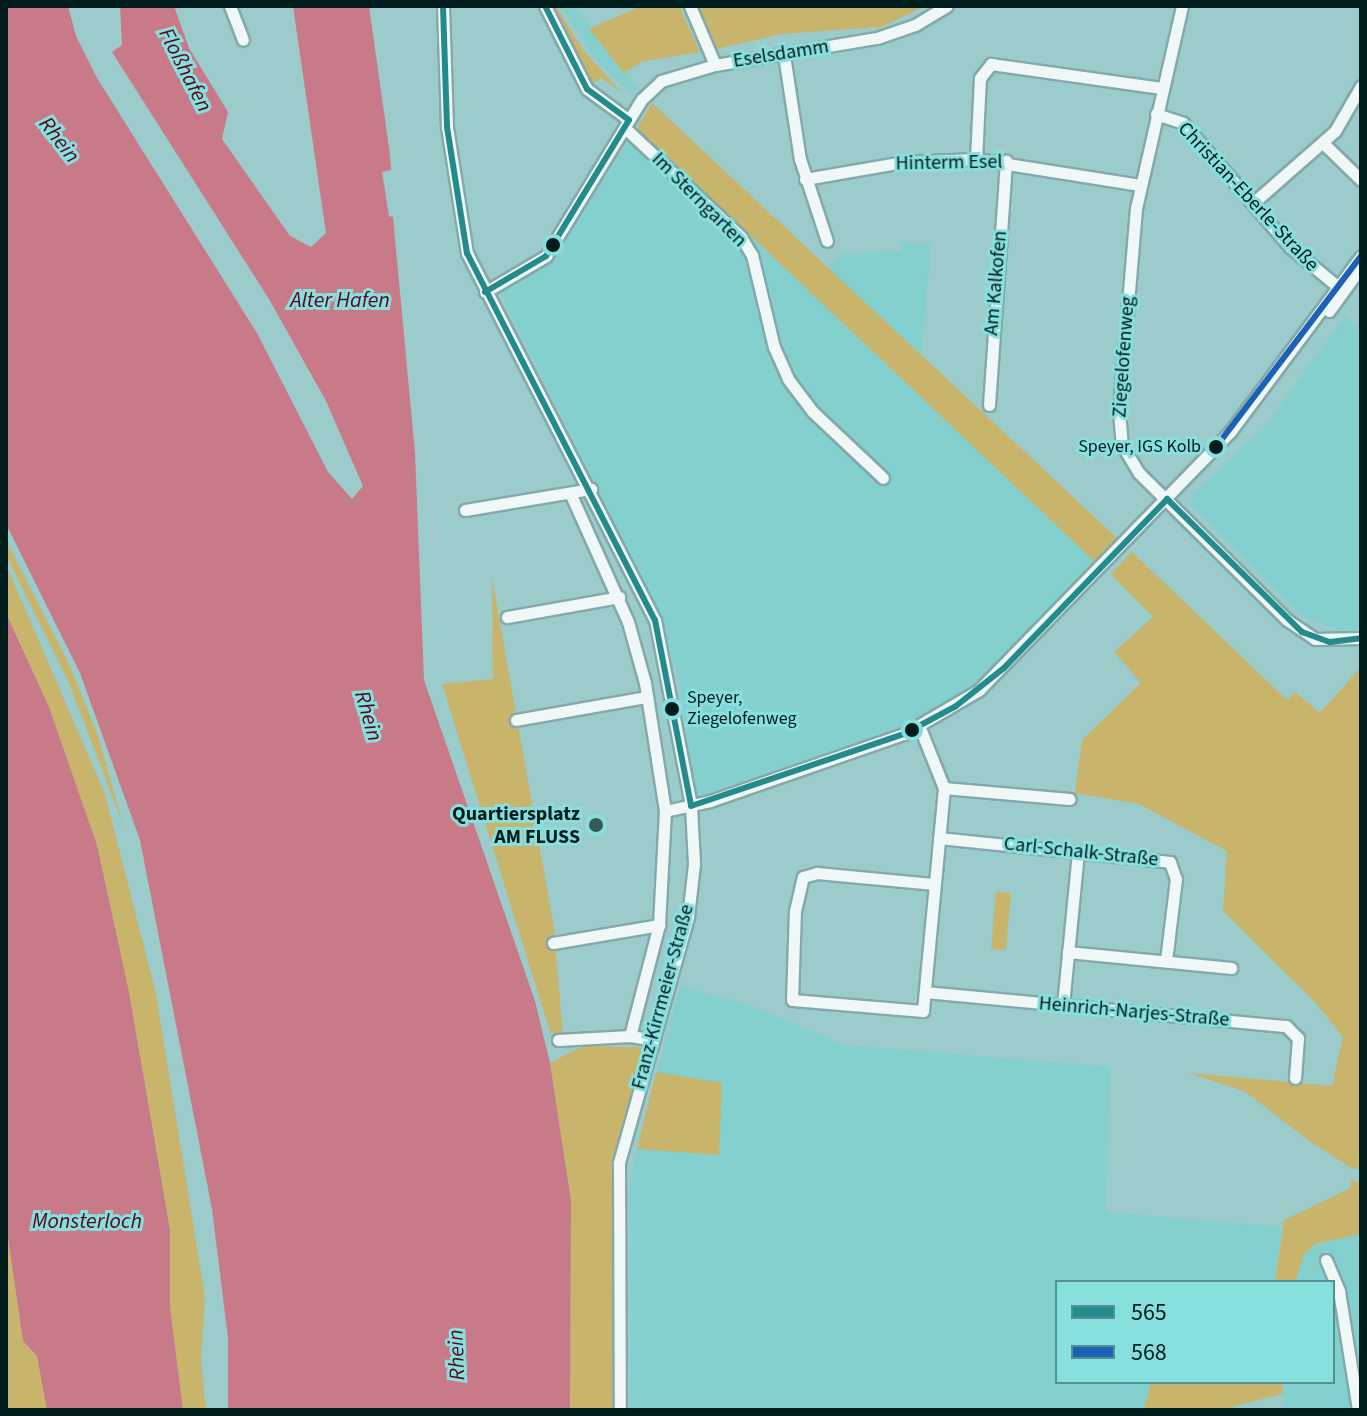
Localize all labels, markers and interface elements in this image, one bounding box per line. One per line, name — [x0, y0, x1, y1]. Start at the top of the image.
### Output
water label: Floßhafen — [153, 24, 217, 116]
street label: Eselsdamm — [731, 35, 831, 73]
water label: Rhein — [33, 112, 85, 168]
street label: Christian-Eberle-Straße — [1173, 117, 1323, 277]
street label: Im Sterngarten — [647, 148, 751, 252]
street label: Hinterm Esel — [895, 150, 1003, 176]
street label: Am Kalkofen — [979, 230, 1013, 336]
unlabelled marker — [545, 237, 561, 253]
water label: Alter Hafen — [290, 288, 390, 314]
street label: Ziegelofenweg — [1108, 295, 1140, 419]
place label: Speyer, IGS Kolb — [1078, 436, 1201, 458]
marker: Speyer, IGS Kolb — [1208, 439, 1224, 455]
water label: Rhein — [348, 688, 388, 744]
place label: Speyer, Ziegelofenweg — [687, 688, 796, 730]
marker: Speyer, Ziegelofenweg — [664, 701, 680, 717]
unlabelled marker — [904, 722, 920, 738]
place label: Quartiersplatz AM FLUSS — [452, 802, 580, 849]
marker: Quartiersplatz AM FLUSS — [587, 816, 605, 834]
street label: Carl-Schalk-Straße — [1003, 832, 1159, 872]
street label: Franz-Kirrmeier-Straße — [627, 902, 699, 1092]
street label: Heinrich-Narjes-Straße — [1038, 992, 1230, 1032]
water label: Monsterloch — [32, 1209, 142, 1235]
legend — [1055, 1280, 1335, 1384]
text: 565 — [1131, 1295, 1167, 1330]
water label: Rhein — [443, 1329, 471, 1381]
text: 568 — [1131, 1335, 1167, 1370]

